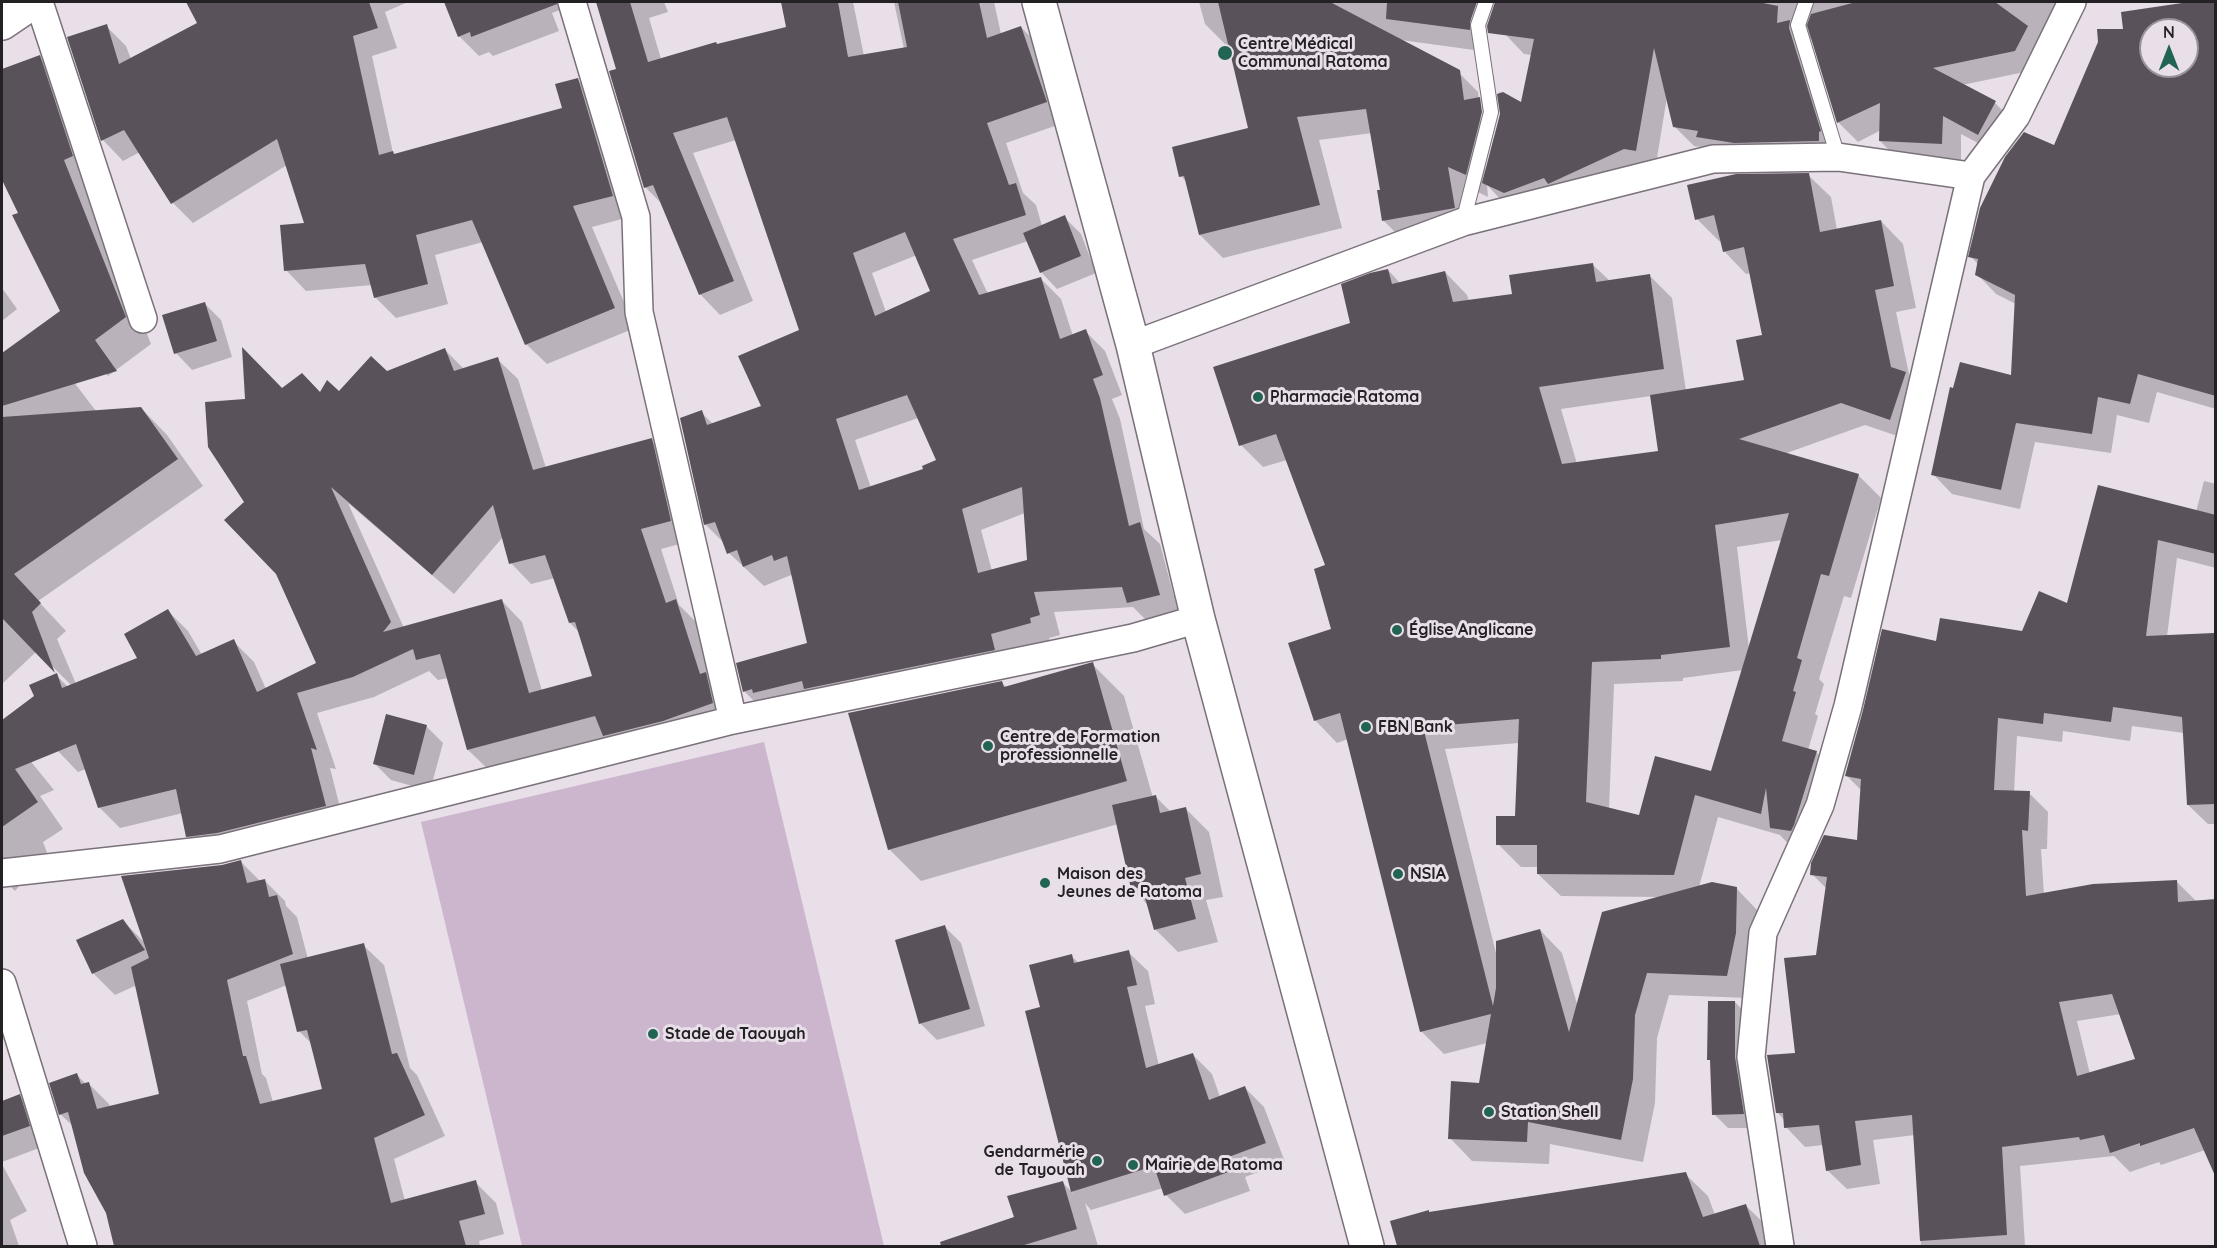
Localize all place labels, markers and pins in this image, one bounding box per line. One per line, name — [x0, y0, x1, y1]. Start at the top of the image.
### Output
place label: Centre Médical Communal Ratoma — [1238, 34, 1388, 72]
marker: Centre Médical Communal Ratoma — [1216, 44, 1234, 62]
place label: Pharmacie Ratoma — [1270, 387, 1419, 407]
marker: Pharmacie Ratoma — [1251, 390, 1265, 404]
place label: Église Anglicane — [1409, 620, 1533, 640]
marker: Église Anglicane — [1390, 623, 1404, 637]
place label: FBN Bank — [1378, 717, 1453, 737]
marker: FBN Bank — [1359, 720, 1373, 734]
place label: Centre de Formation professionnelle — [1000, 727, 1160, 765]
marker: Centre de Formation professionnelle — [981, 739, 995, 753]
place label: Maison des Jeunes de Ratoma — [1057, 864, 1202, 902]
place label: NSIA — [1410, 864, 1446, 884]
marker: NSIA — [1391, 867, 1405, 881]
marker: Maison des Jeunes de Ratoma — [1038, 876, 1052, 890]
place label: Stade de Taouyah — [665, 1024, 806, 1044]
marker: Stade de Taouyah — [646, 1027, 660, 1041]
place label: Station Shell — [1501, 1102, 1598, 1122]
marker: Station Shell — [1482, 1105, 1496, 1119]
place label: Gendarmérie de Tayouah — [983, 1142, 1085, 1180]
marker: Gendarmérie de Tayouah — [1090, 1154, 1104, 1168]
place label: Mairie de Ratoma — [1145, 1155, 1283, 1175]
marker: Mairie de Ratoma — [1126, 1158, 1140, 1172]

